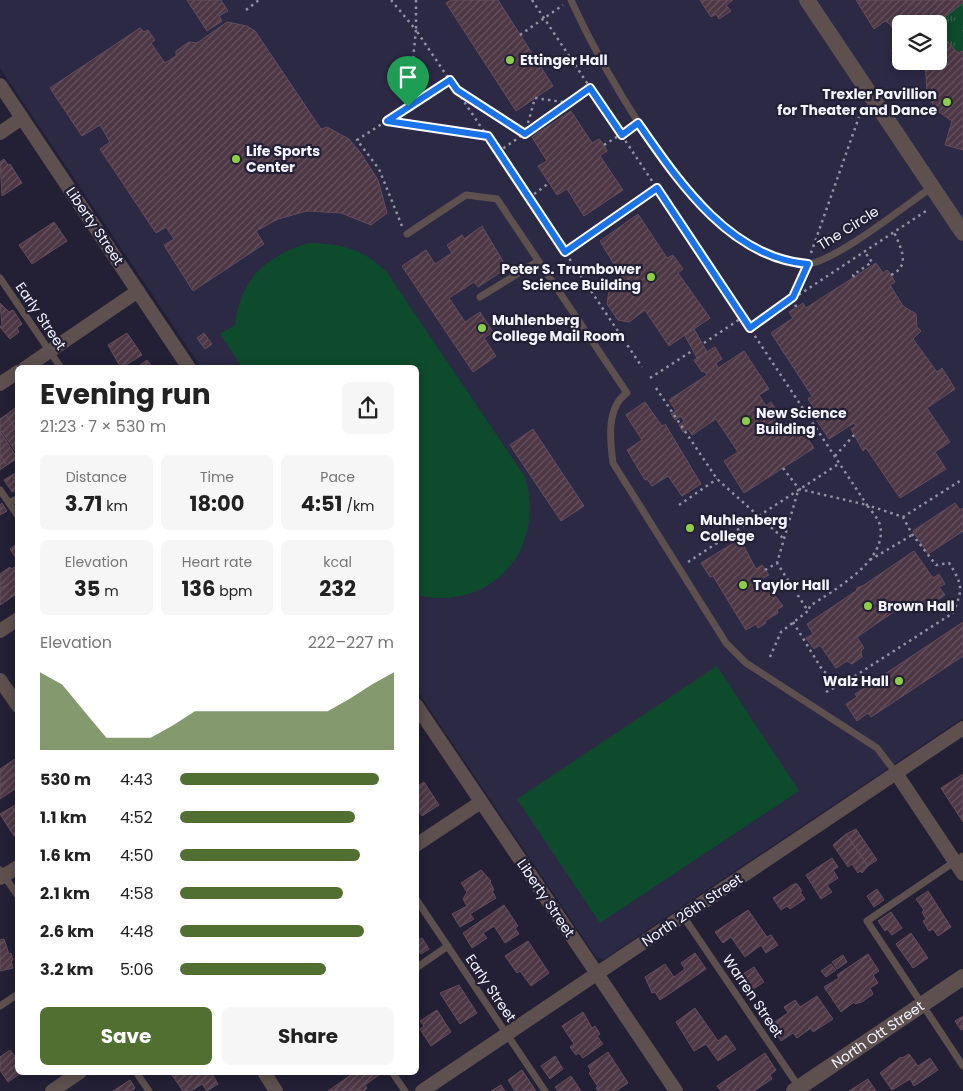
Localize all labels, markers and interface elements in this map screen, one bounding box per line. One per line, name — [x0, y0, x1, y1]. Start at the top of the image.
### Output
map controls — [892, 15, 947, 70]
button: layers — [892, 15, 947, 70]
place label: Ettinger Hall — [520, 50, 608, 70]
marker: Ettinger Hall — [504, 54, 516, 66]
pin — [387, 56, 429, 107]
icon: arrive — [394, 63, 422, 91]
place label: Trexler Pavillion for Theater and Dance — [777, 84, 937, 120]
marker: Trexler Pavillion for Theater and Dance — [941, 96, 953, 108]
place label: Life Sports Center — [246, 141, 320, 177]
marker: Life Sports Center — [230, 153, 242, 165]
street label: Liberty Street — [61, 183, 129, 269]
street label: The Circle — [813, 201, 883, 255]
place label: Peter S. Trumbower Science Building — [501, 259, 641, 295]
marker: Peter S. Trumbower Science Building — [645, 271, 657, 283]
street label: Early Street — [11, 278, 71, 354]
place label: Muhlenberg College Mail Room — [492, 310, 625, 346]
marker: Muhlenberg College Mail Room — [476, 322, 488, 334]
text: Evening run — [40, 375, 211, 414]
button: share — [342, 382, 394, 434]
place label: New Science Building — [756, 403, 847, 439]
text: 21:23 · 7 × 530 m — [40, 415, 166, 438]
marker: New Science Building — [740, 415, 752, 427]
text: Distance — [66, 467, 127, 487]
text: Time — [200, 467, 234, 487]
text: Pace — [320, 467, 355, 487]
text: 3.71 — [65, 489, 103, 518]
text: 18:00 — [190, 489, 244, 518]
text: 4:51 — [301, 489, 343, 518]
text: km — [103, 496, 128, 516]
text: /km — [343, 496, 375, 516]
place label: Muhlenberg College — [700, 510, 788, 546]
marker: Muhlenberg College — [684, 522, 696, 534]
text: Elevation — [65, 552, 128, 572]
text: Heart rate — [182, 552, 252, 572]
text: kcal — [323, 552, 352, 572]
text: 35 — [74, 574, 100, 603]
text: 136 — [181, 574, 215, 603]
text: 232 — [319, 574, 356, 603]
place label: Taylor Hall — [753, 575, 830, 595]
marker: Taylor Hall — [737, 579, 749, 591]
text: m — [100, 581, 119, 601]
text: bpm — [215, 581, 253, 601]
place label: Brown Hall — [878, 596, 955, 616]
marker: Brown Hall — [862, 600, 874, 612]
text: Elevation — [40, 631, 112, 654]
text: 222–227 m — [308, 631, 394, 654]
place label: Walz Hall — [823, 671, 889, 691]
marker: Walz Hall — [893, 675, 905, 687]
text: 530 m — [40, 768, 91, 791]
text: 4:43 — [120, 768, 153, 791]
text: 1.1 km — [40, 806, 87, 829]
text: 4:52 — [120, 806, 153, 829]
text: 1.6 km — [40, 844, 91, 867]
text: 4:50 — [120, 844, 154, 867]
street label: Liberty Street — [512, 855, 580, 941]
street label: North 26th Street — [638, 869, 746, 951]
text: 2.1 km — [40, 882, 90, 905]
text: 4:58 — [120, 882, 154, 905]
text: 2.6 km — [40, 920, 94, 943]
text: 4:48 — [120, 920, 154, 943]
street label: Early Street — [461, 950, 521, 1026]
street label: Warren Street — [718, 951, 788, 1041]
text: 3.2 km — [40, 958, 94, 981]
text: 5:06 — [120, 958, 154, 981]
street label: North Ott Street — [827, 996, 928, 1073]
button: Save — [40, 1007, 212, 1065]
button: Share — [222, 1007, 394, 1065]

